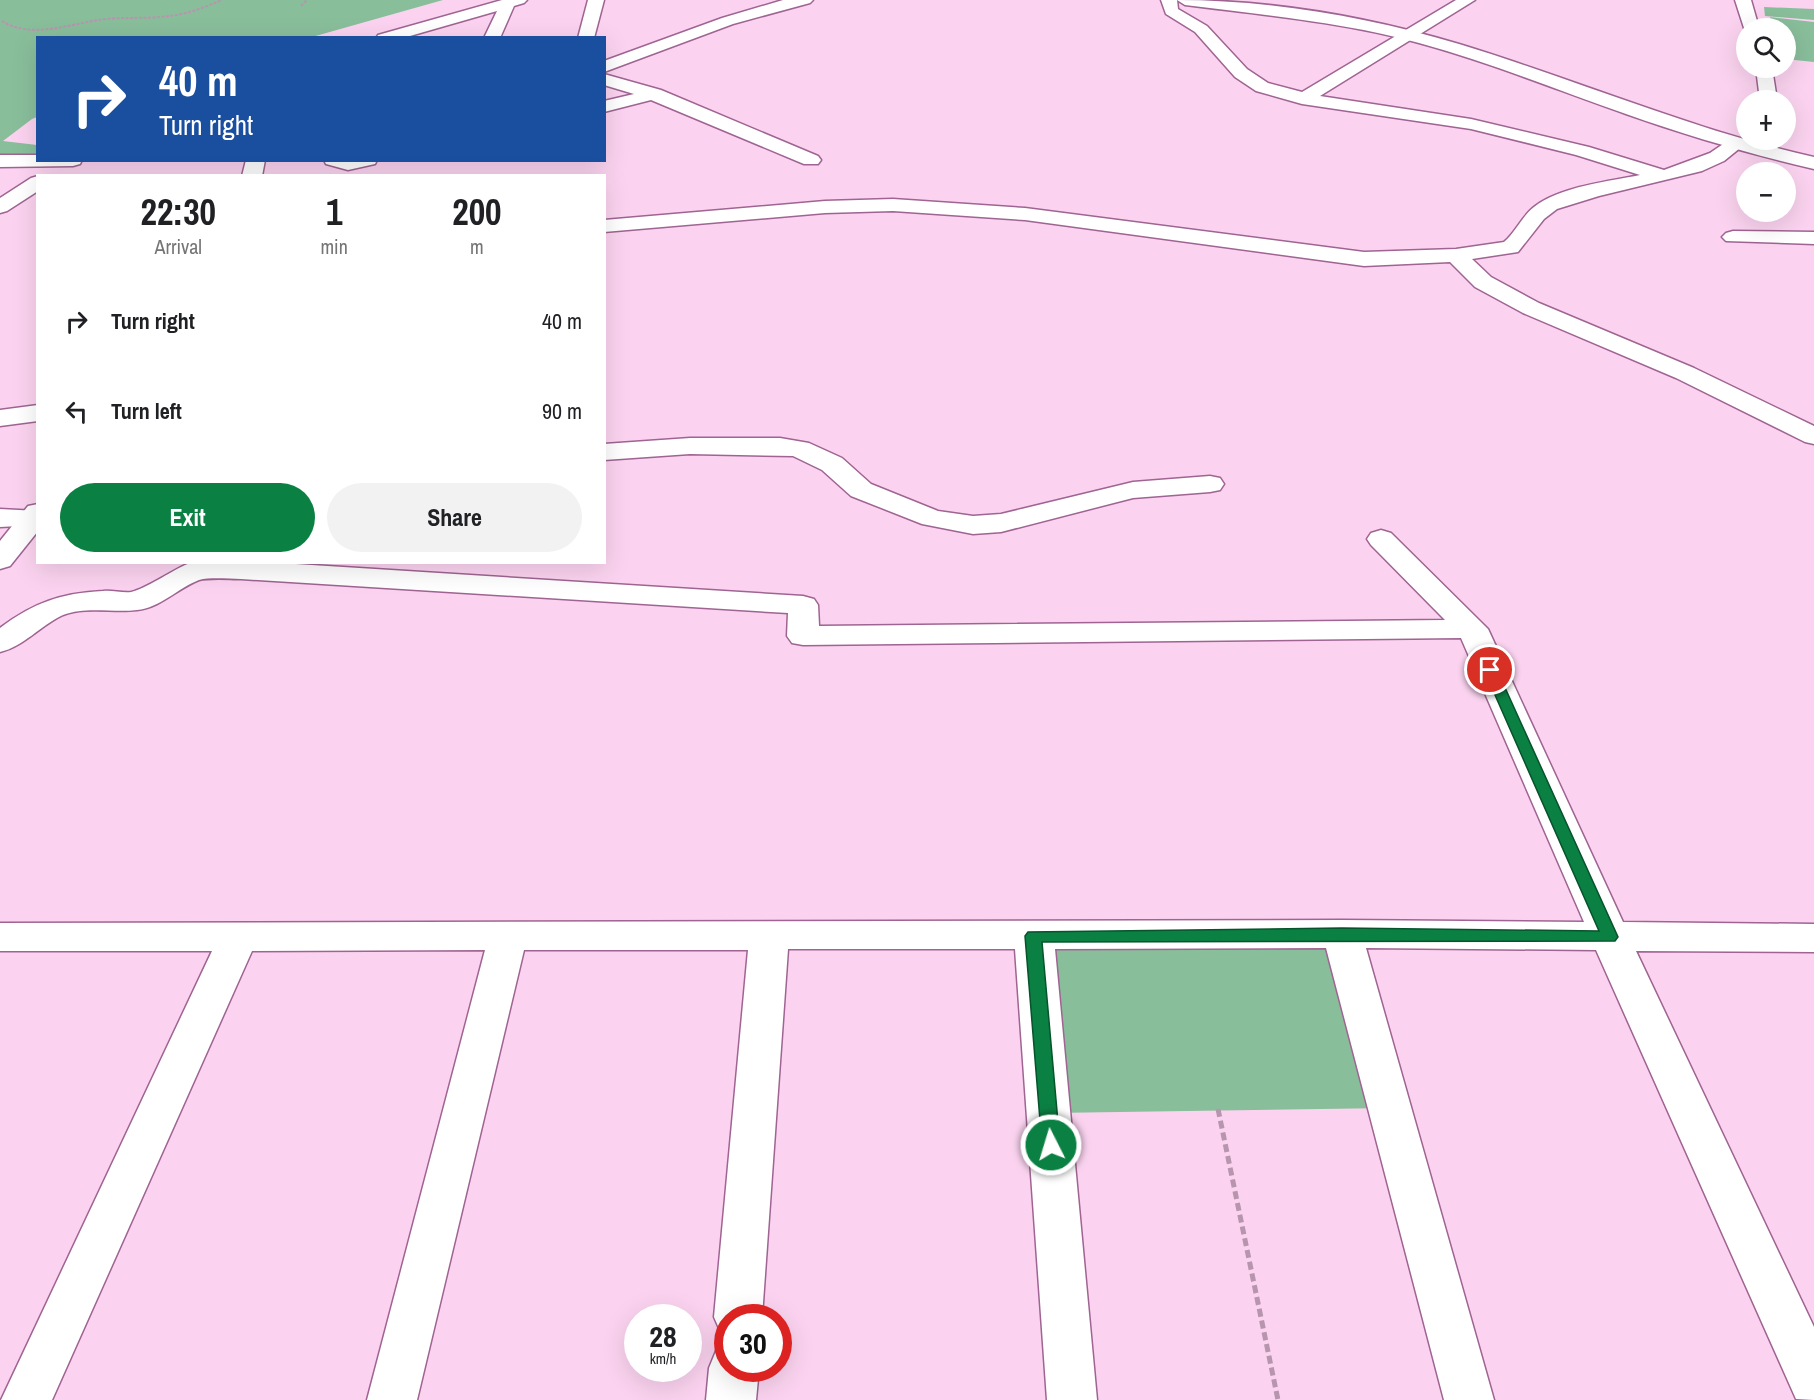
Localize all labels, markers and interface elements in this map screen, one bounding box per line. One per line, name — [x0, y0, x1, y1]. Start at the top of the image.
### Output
map controls — [1736, 18, 1796, 222]
button: search — [1736, 18, 1796, 78]
text: 40 m — [159, 53, 238, 109]
icon: right — [60, 60, 138, 138]
button: + — [1736, 90, 1796, 150]
text: Turn right — [159, 107, 253, 143]
button: − — [1736, 162, 1796, 222]
text: 22:30 — [140, 188, 216, 236]
text: 1 — [326, 188, 342, 236]
text: 200 — [452, 188, 502, 236]
text: Arrival — [155, 233, 202, 260]
text: min — [320, 233, 348, 260]
text: m — [470, 233, 484, 260]
icon: right — [60, 305, 93, 338]
text: Turn right — [111, 306, 195, 336]
text: 40 m — [542, 306, 582, 336]
icon: left — [60, 395, 93, 428]
text: Turn left — [111, 396, 182, 426]
text: 90 m — [542, 396, 582, 426]
button: Exit — [60, 483, 315, 552]
button: Share — [327, 483, 582, 552]
pin — [1464, 644, 1515, 695]
icon: arrive — [1473, 653, 1506, 686]
position arrow — [1019, 1113, 1083, 1177]
speed limit sign: 30 — [714, 1304, 792, 1382]
text: 28 — [649, 1316, 677, 1356]
text: km/h — [650, 1348, 676, 1369]

